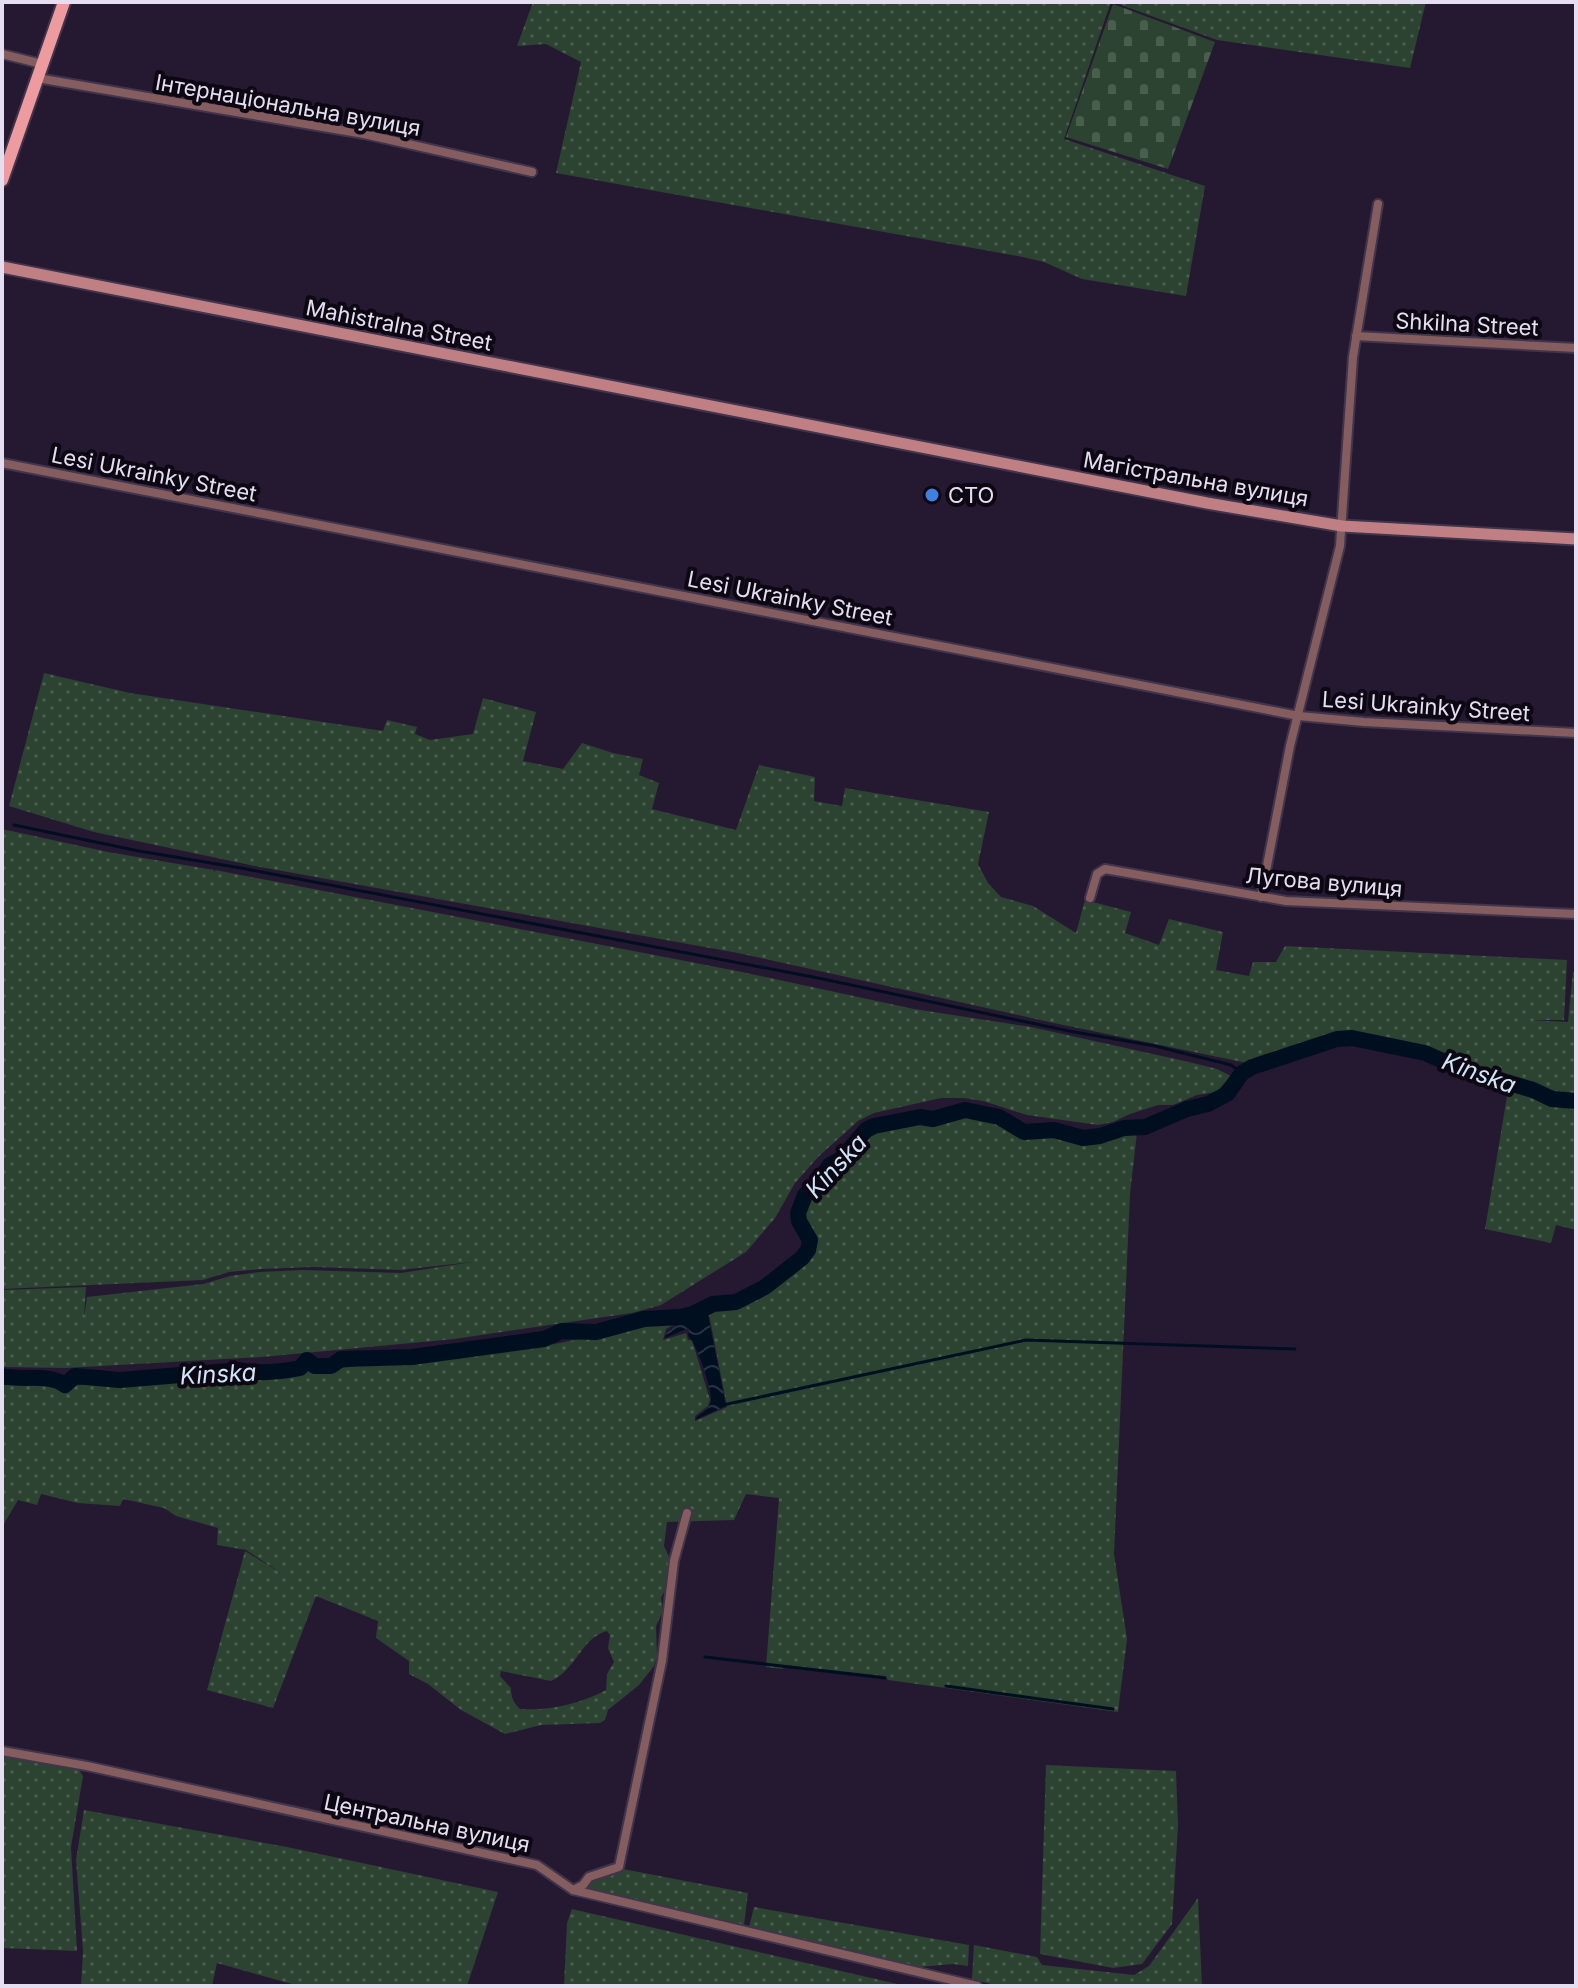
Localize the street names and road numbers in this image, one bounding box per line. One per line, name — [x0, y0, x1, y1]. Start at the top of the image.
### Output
street label: Інтернаціональна вулиця — [153, 69, 423, 141]
street label: Mahistralna Street — [304, 294, 494, 356]
street label: Shkilna Street — [1395, 307, 1539, 341]
street label: Lesi Ukrainky Street — [49, 441, 259, 507]
street label: Магістральна вулиця — [1081, 446, 1311, 512]
street label: Lesi Ukrainky Street — [685, 565, 895, 631]
street label: Lesi Ukrainky Street — [1321, 686, 1531, 726]
street label: Лугова вулиця — [1245, 862, 1403, 902]
street label: Центральна вулиця — [322, 1788, 532, 1858]

